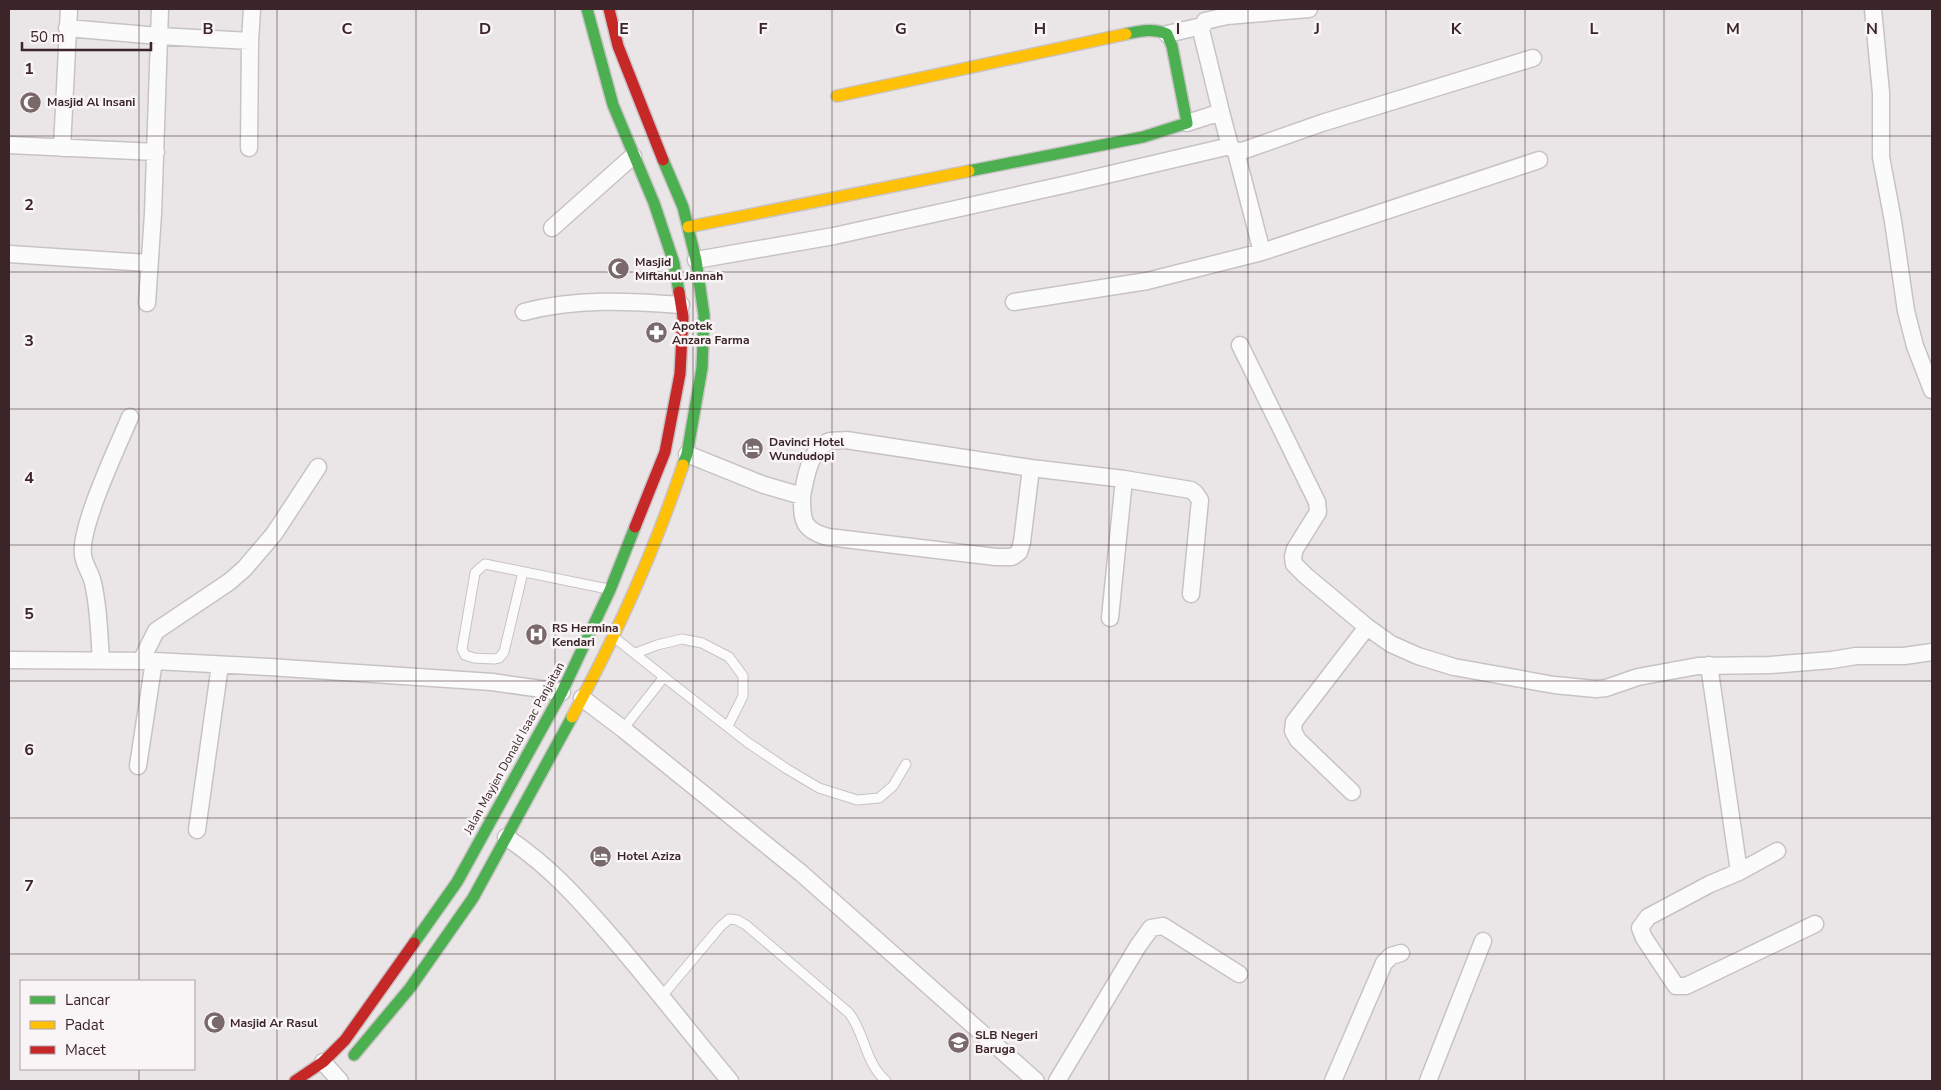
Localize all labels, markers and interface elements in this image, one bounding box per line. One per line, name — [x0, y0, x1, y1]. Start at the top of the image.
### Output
text: B — [202, 18, 214, 40]
text: C — [342, 18, 353, 40]
text: D — [479, 18, 491, 40]
text: E — [619, 18, 629, 40]
text: F — [759, 18, 768, 40]
text: G — [895, 18, 907, 40]
text: H — [1034, 18, 1046, 40]
text: I — [1176, 18, 1180, 40]
text: J — [1313, 18, 1320, 40]
text: K — [1451, 18, 1463, 40]
text: L — [1590, 18, 1599, 40]
text: M — [1726, 18, 1740, 40]
text: N — [1866, 18, 1878, 40]
scale bar — [22, 20, 151, 52]
text: 50 m — [30, 27, 65, 47]
text: 1 — [24, 58, 34, 80]
mosque icon: Masjid Al Insani — [19, 90, 43, 114]
place label: Masjid Al Insani — [47, 94, 135, 110]
text: 2 — [24, 194, 34, 216]
place label: Masjid Miftahul Jannah — [635, 254, 723, 284]
mosque icon: Masjid Miftahul Jannah — [607, 257, 631, 281]
place label: Apotek Anzara Farma — [672, 318, 749, 348]
pharmacy icon: Apotek Anzara Farma — [644, 321, 668, 345]
text: 3 — [24, 330, 34, 352]
place label: Davinci Hotel Wundudopi — [769, 434, 844, 464]
hotel icon: Davinci Hotel Wundudopi — [741, 437, 765, 461]
text: 4 — [24, 467, 34, 489]
text: 5 — [24, 603, 34, 625]
place label: RS Hermina Kendari — [552, 620, 619, 650]
hospital icon: RS Hermina Kendari — [524, 623, 548, 647]
street label: Jalan Mayjen Donald Isaac Panjaitan — [459, 659, 568, 838]
text: 6 — [24, 739, 34, 761]
hotel icon: Hotel Aziza — [589, 844, 613, 868]
place label: Hotel Aziza — [617, 848, 681, 864]
text: 7 — [24, 875, 34, 897]
legend — [20, 980, 195, 1070]
text: Lancar — [65, 990, 110, 1010]
mosque icon: Masjid Ar Rasul — [202, 1011, 226, 1035]
text: Padat — [65, 1015, 105, 1035]
place label: Masjid Ar Rasul — [230, 1015, 318, 1031]
place label: SLB Negeri Baruga — [975, 1027, 1038, 1057]
school or university icon: SLB Negeri Baruga — [947, 1030, 971, 1054]
text: Macet — [65, 1040, 107, 1060]

